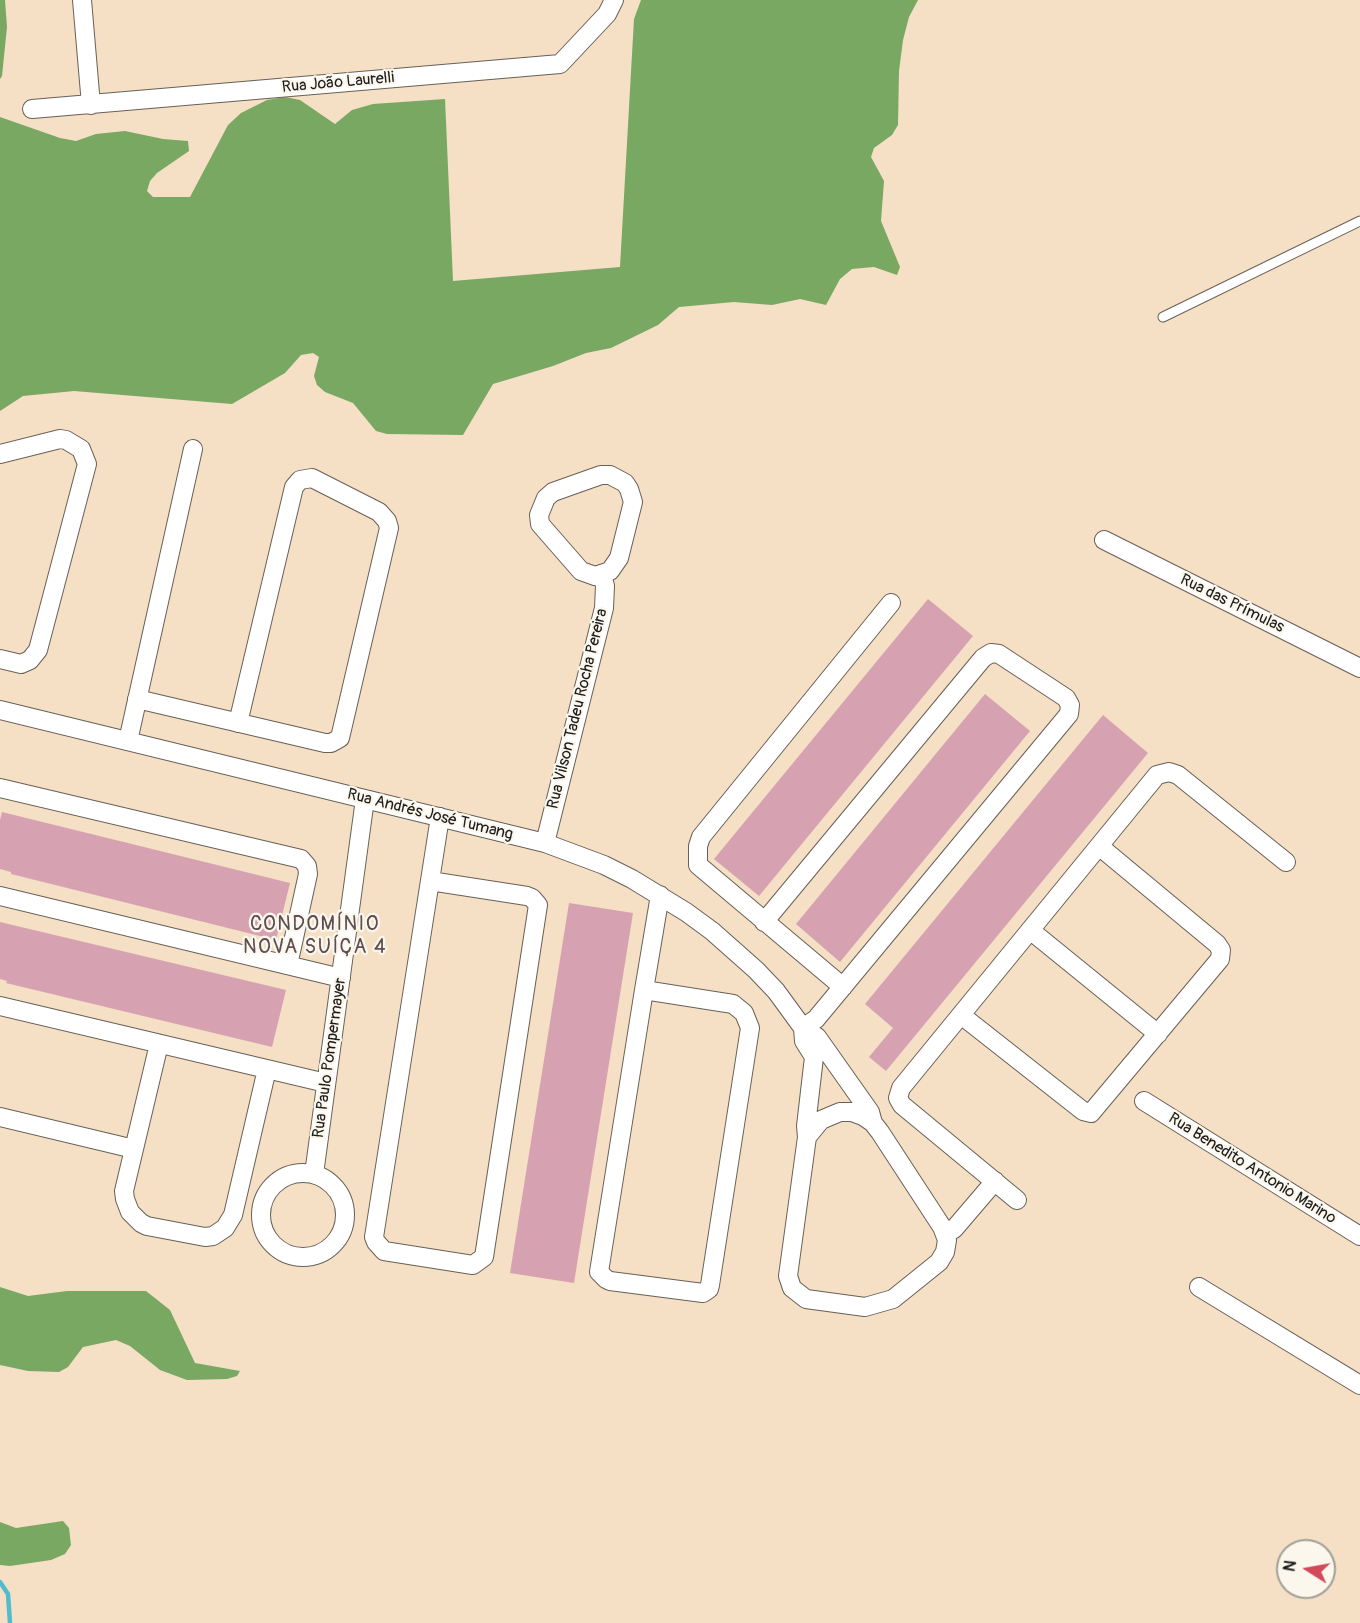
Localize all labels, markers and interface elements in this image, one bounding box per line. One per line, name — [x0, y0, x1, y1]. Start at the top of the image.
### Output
street label: Rua João Laurelli — [281, 69, 395, 97]
street label: Rua das Prímulas — [1177, 570, 1287, 638]
street label: Rua Vilson Tadeu Rocha Pereira — [544, 607, 612, 811]
street label: Rua Andrés José Tumang — [345, 785, 515, 845]
district label: CONDOMÍNIO NOVA SUÍÇA 4 — [243, 913, 387, 960]
street label: Rua Paulo Pompermayer — [309, 977, 351, 1139]
street label: Rua Benedito Antonio Marino — [1164, 1109, 1340, 1229]
north arrow — [1276, 1539, 1336, 1599]
text: N — [1279, 1559, 1301, 1573]

